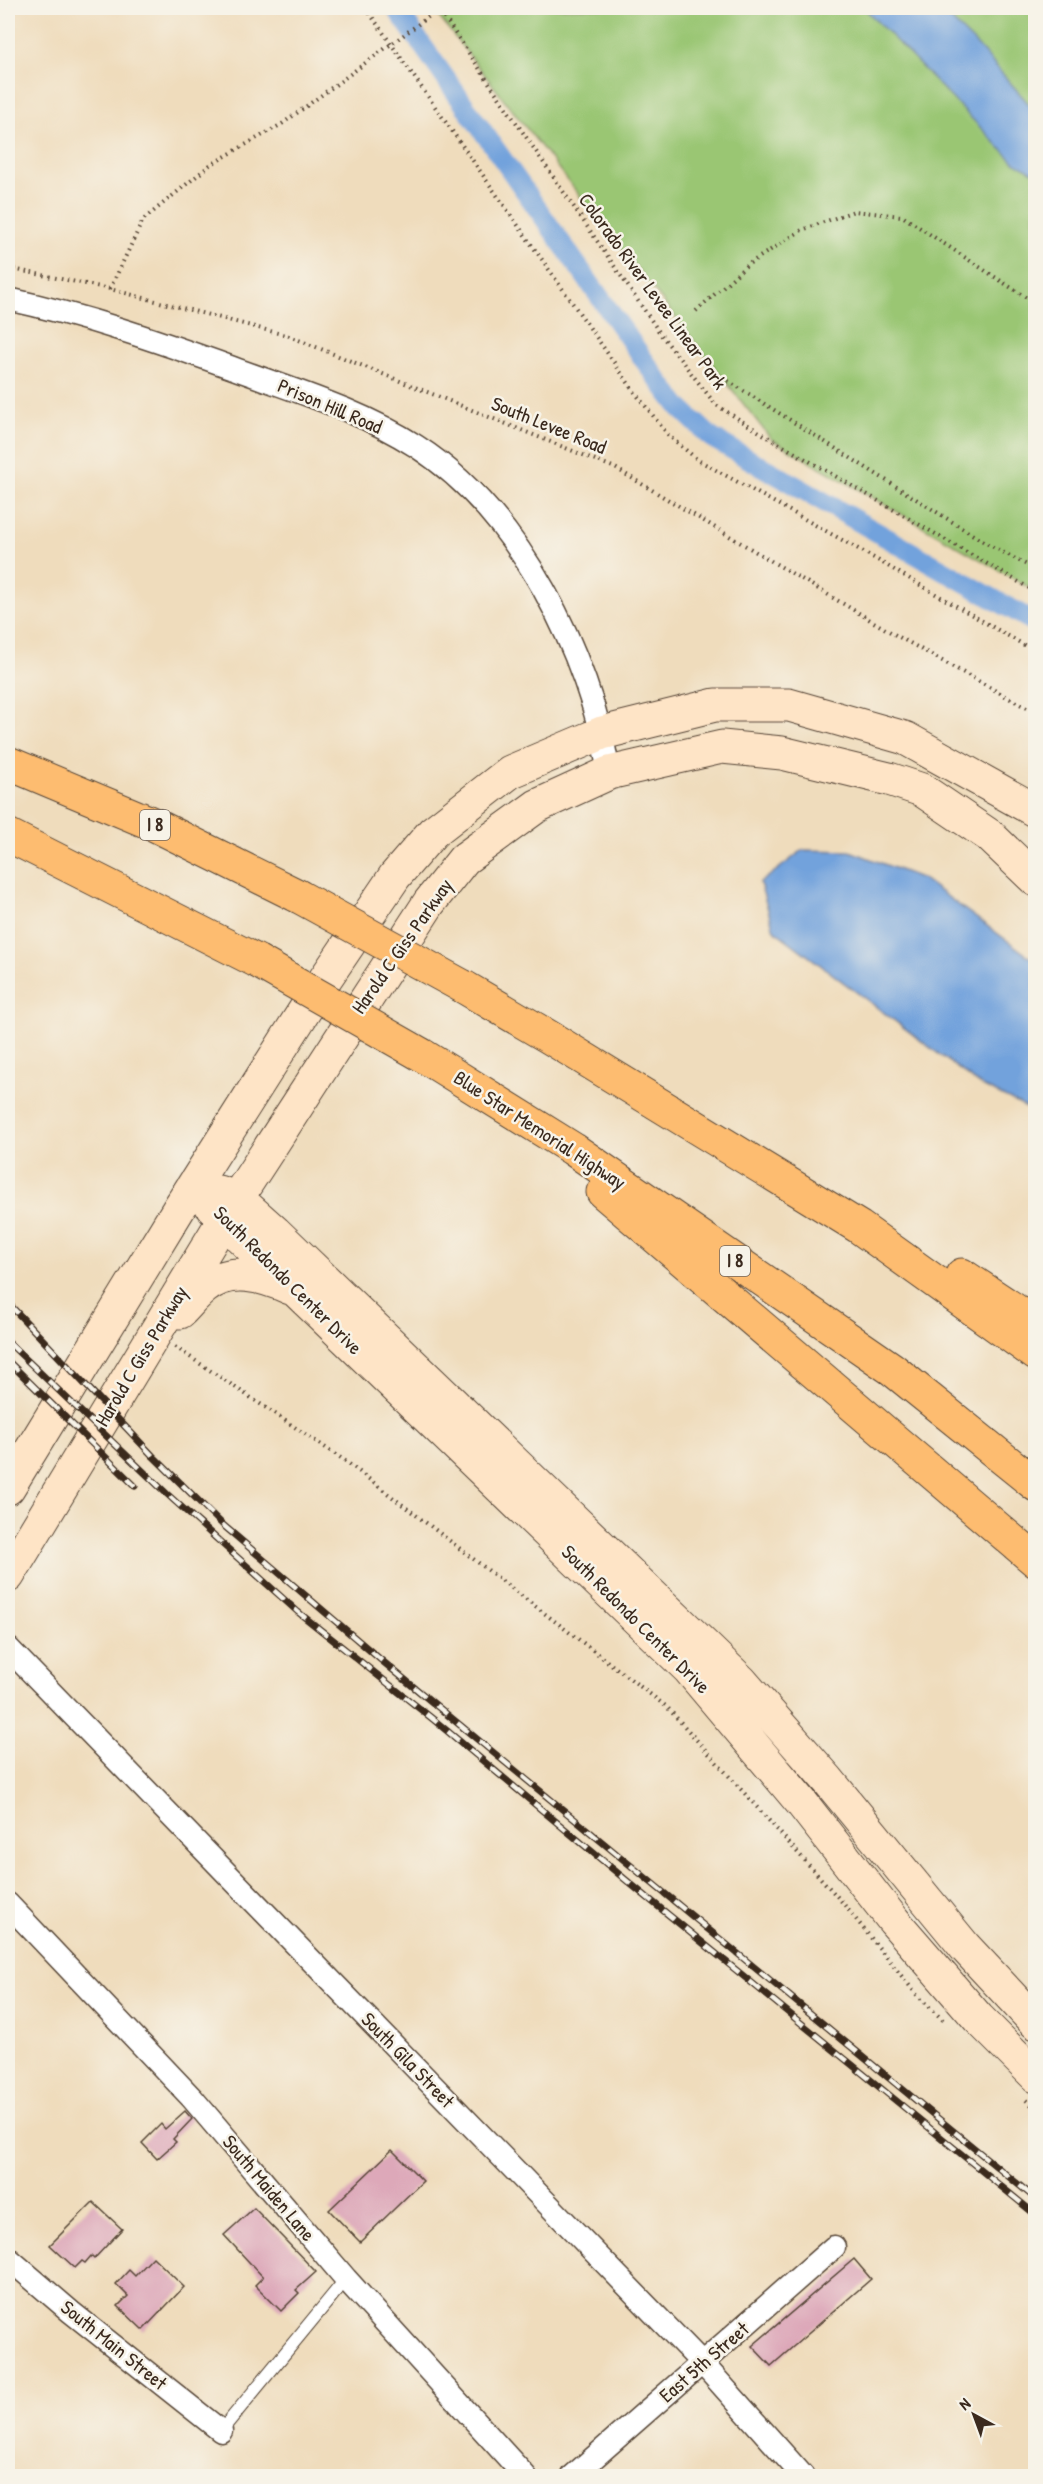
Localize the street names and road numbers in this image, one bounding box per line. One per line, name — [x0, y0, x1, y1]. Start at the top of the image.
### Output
street label: Colorado River Levee Linear Park — [573, 187, 734, 394]
street label: Prison Hill Road — [274, 371, 387, 440]
street label: South Levee Road — [488, 389, 611, 460]
road number: I 8 — [140, 810, 170, 840]
street label: Harold C Giss Parkway — [345, 873, 458, 1019]
street label: Blue Star Memorial Highway — [449, 1064, 632, 1195]
street label: South Redondo Center Drive — [208, 1199, 369, 1360]
road number: I 8 — [720, 1246, 750, 1276]
street label: Harold C Giss Parkway — [88, 1280, 193, 1431]
street label: South Redondo Center Drive — [556, 1538, 717, 1699]
street label: South Gila Street — [356, 2006, 462, 2114]
street label: South Maiden Lane — [217, 2129, 322, 2247]
street label: South Main Street — [55, 2293, 174, 2397]
street label: East 5th Street — [653, 2314, 755, 2408]

